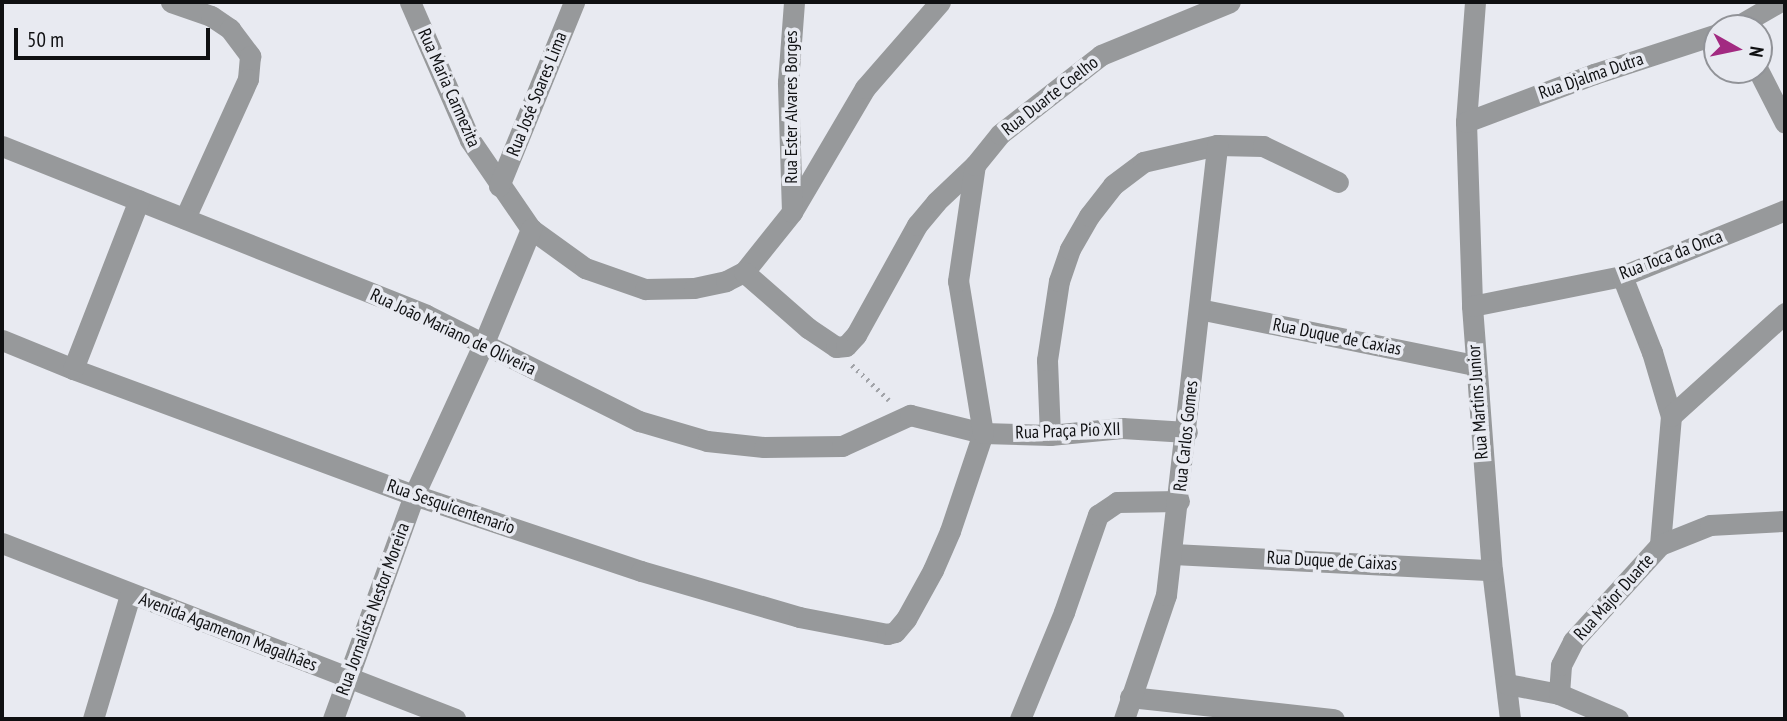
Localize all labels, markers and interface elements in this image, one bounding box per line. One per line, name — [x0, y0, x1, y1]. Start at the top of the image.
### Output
scale bar — [18, 14, 214, 58]
north arrow — [1703, 14, 1773, 84]
street label: Rua Maria Carmezita — [413, 25, 485, 151]
text: 50 m — [27, 26, 64, 53]
street label: Rua José Soares Lima — [502, 29, 572, 159]
street label: Rua Ester Alvares Borges — [780, 30, 802, 184]
text: N — [1744, 45, 1769, 59]
street label: Rua Djalma Dutra — [1536, 48, 1646, 104]
street label: Rua Duarte Coelho — [998, 52, 1102, 140]
street label: Rua Toca da Onca — [1616, 225, 1726, 285]
street label: Rua João Mariano de Oliveira — [367, 284, 539, 380]
street label: Rua Duque de Caxias — [1271, 314, 1403, 360]
street label: Rua Martins Junior — [1463, 344, 1493, 460]
street label: Rua Carlos Gomes — [1169, 380, 1203, 492]
street label: Rua Praça Pio XII — [1015, 418, 1121, 444]
street label: Rua Sesquicentenario — [384, 475, 518, 539]
street label: Rua Jornalista Nestor Moreira — [332, 520, 414, 698]
street label: Rua Duque de Caixas — [1266, 547, 1398, 575]
street label: Rua Major Duarte — [1570, 549, 1658, 645]
street label: Avenida Agamenon Magalhães — [136, 588, 320, 676]

